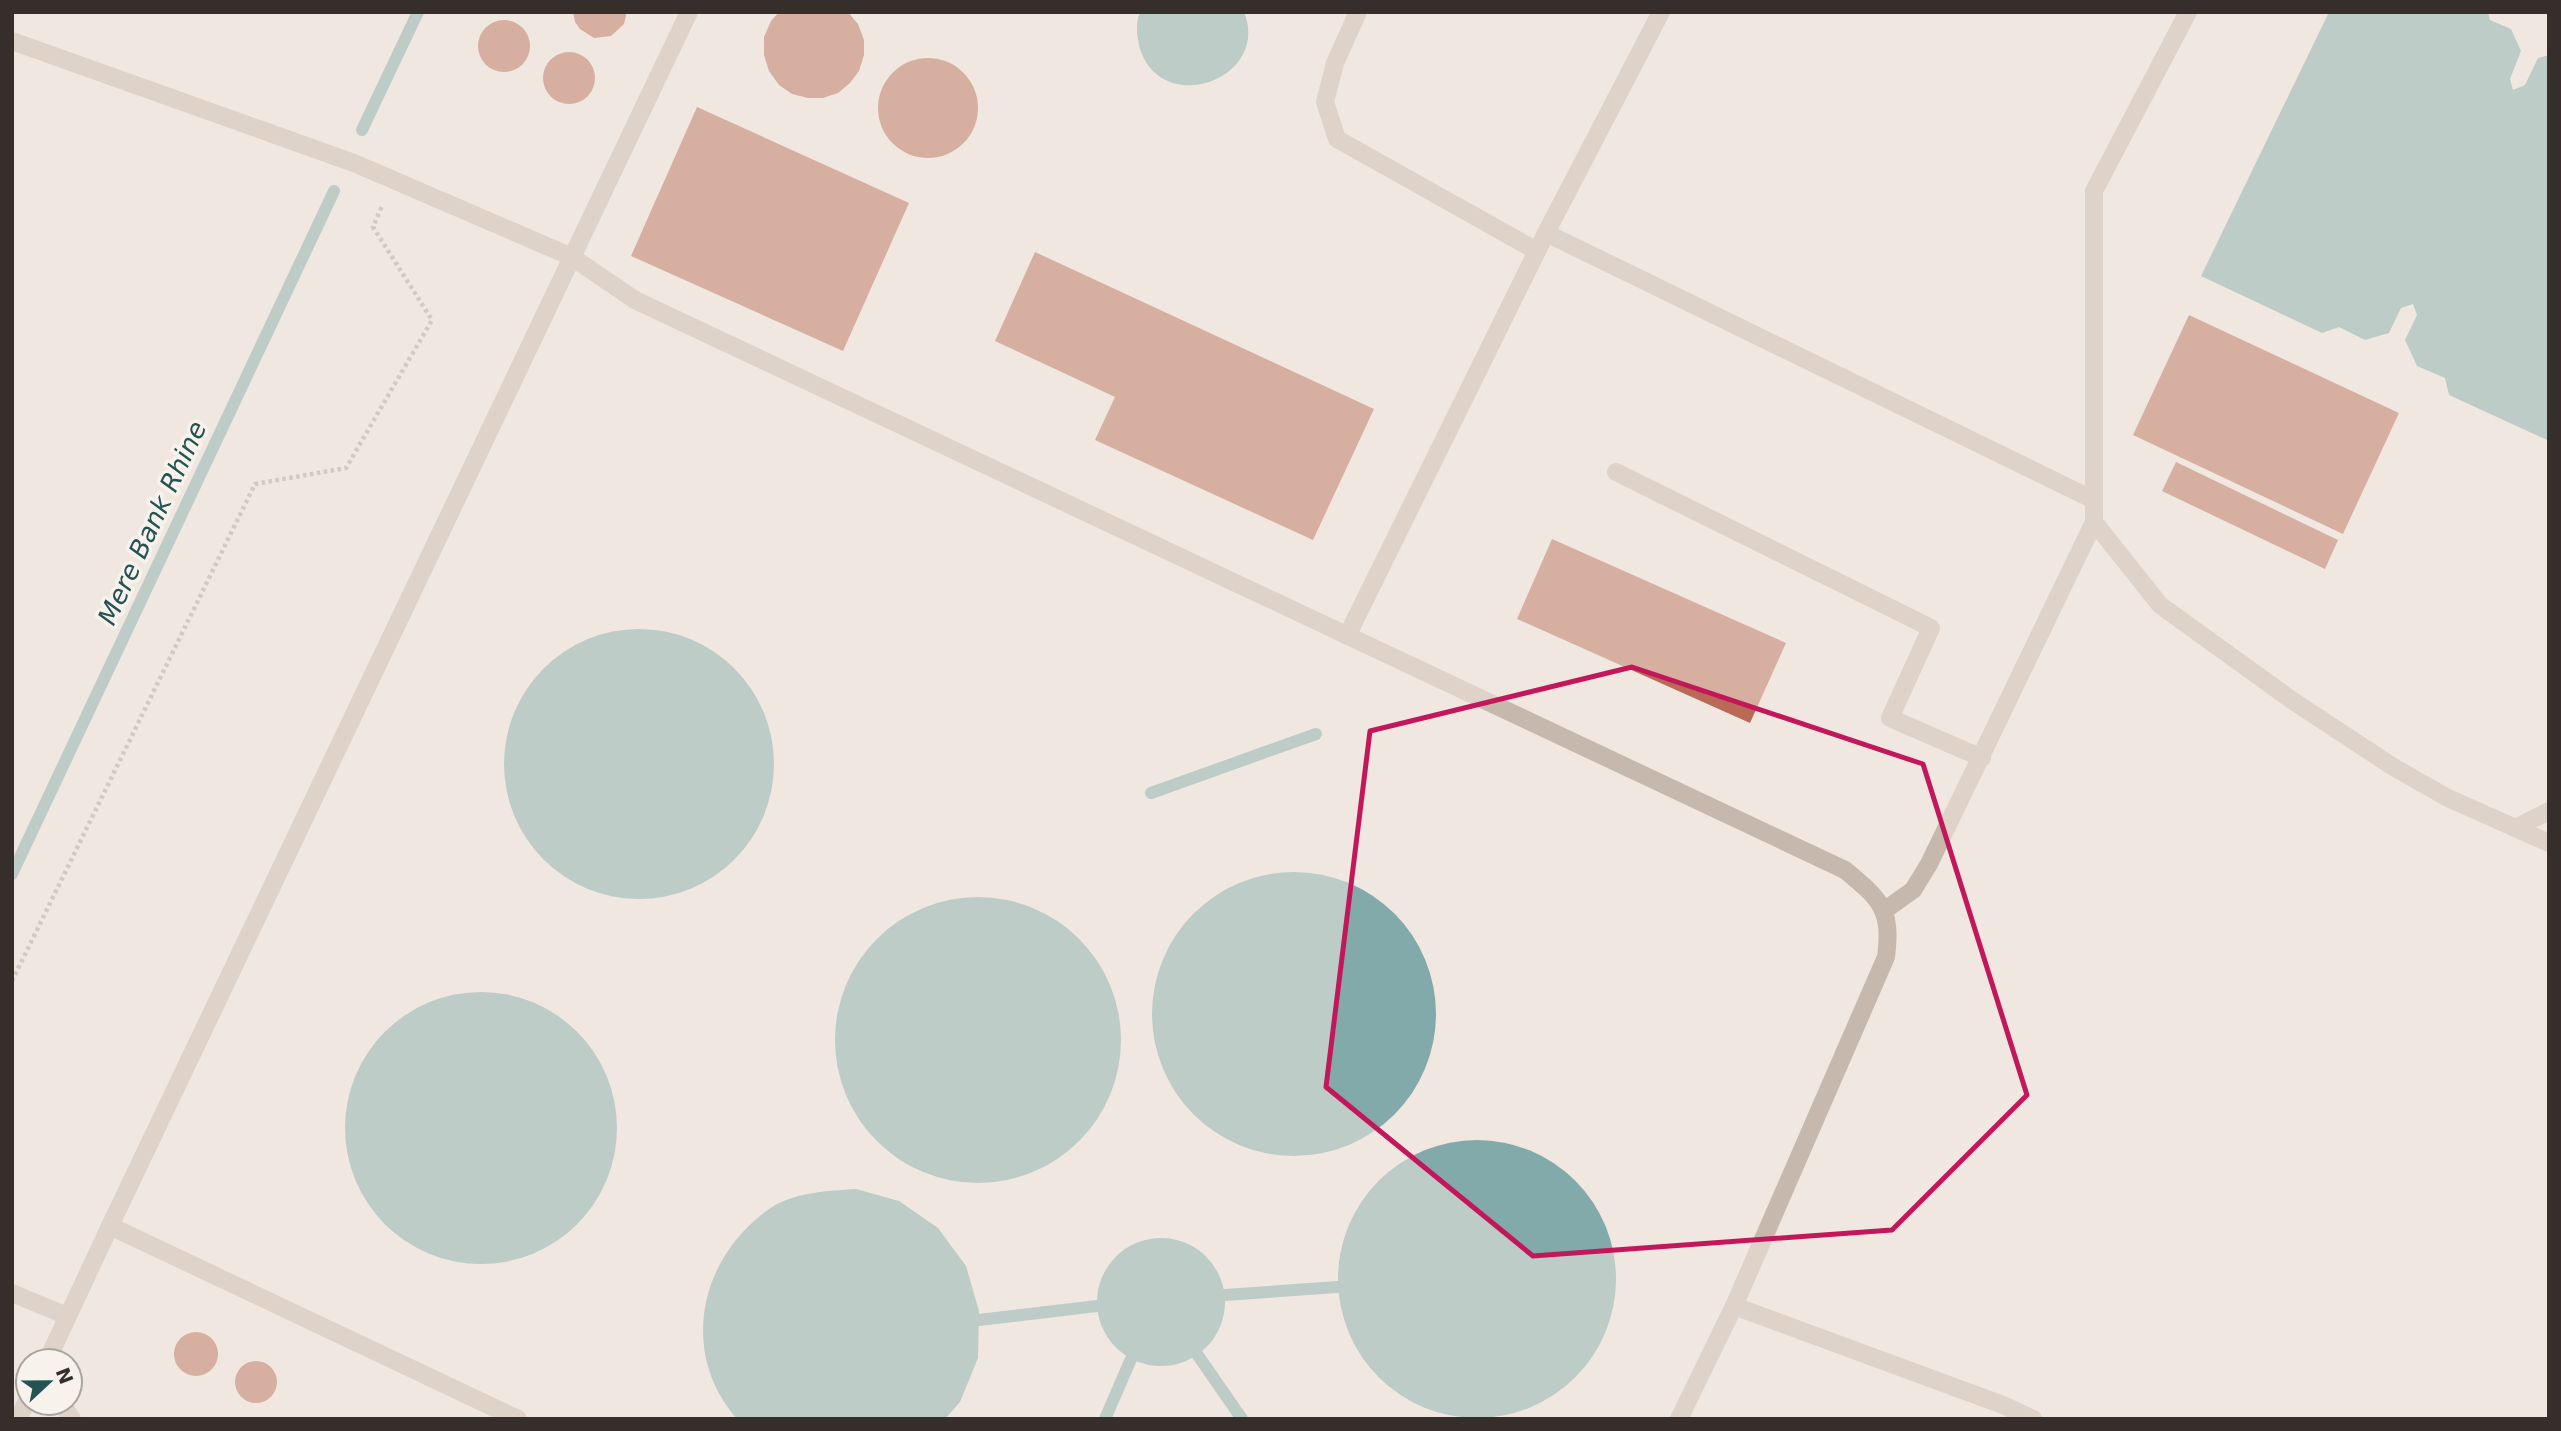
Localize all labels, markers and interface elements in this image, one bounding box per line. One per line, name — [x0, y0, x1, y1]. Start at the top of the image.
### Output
water label: Mere Bank Rhine — [92, 416, 212, 630]
north arrow — [14, 1347, 84, 1417]
text: N — [52, 1364, 78, 1387]

